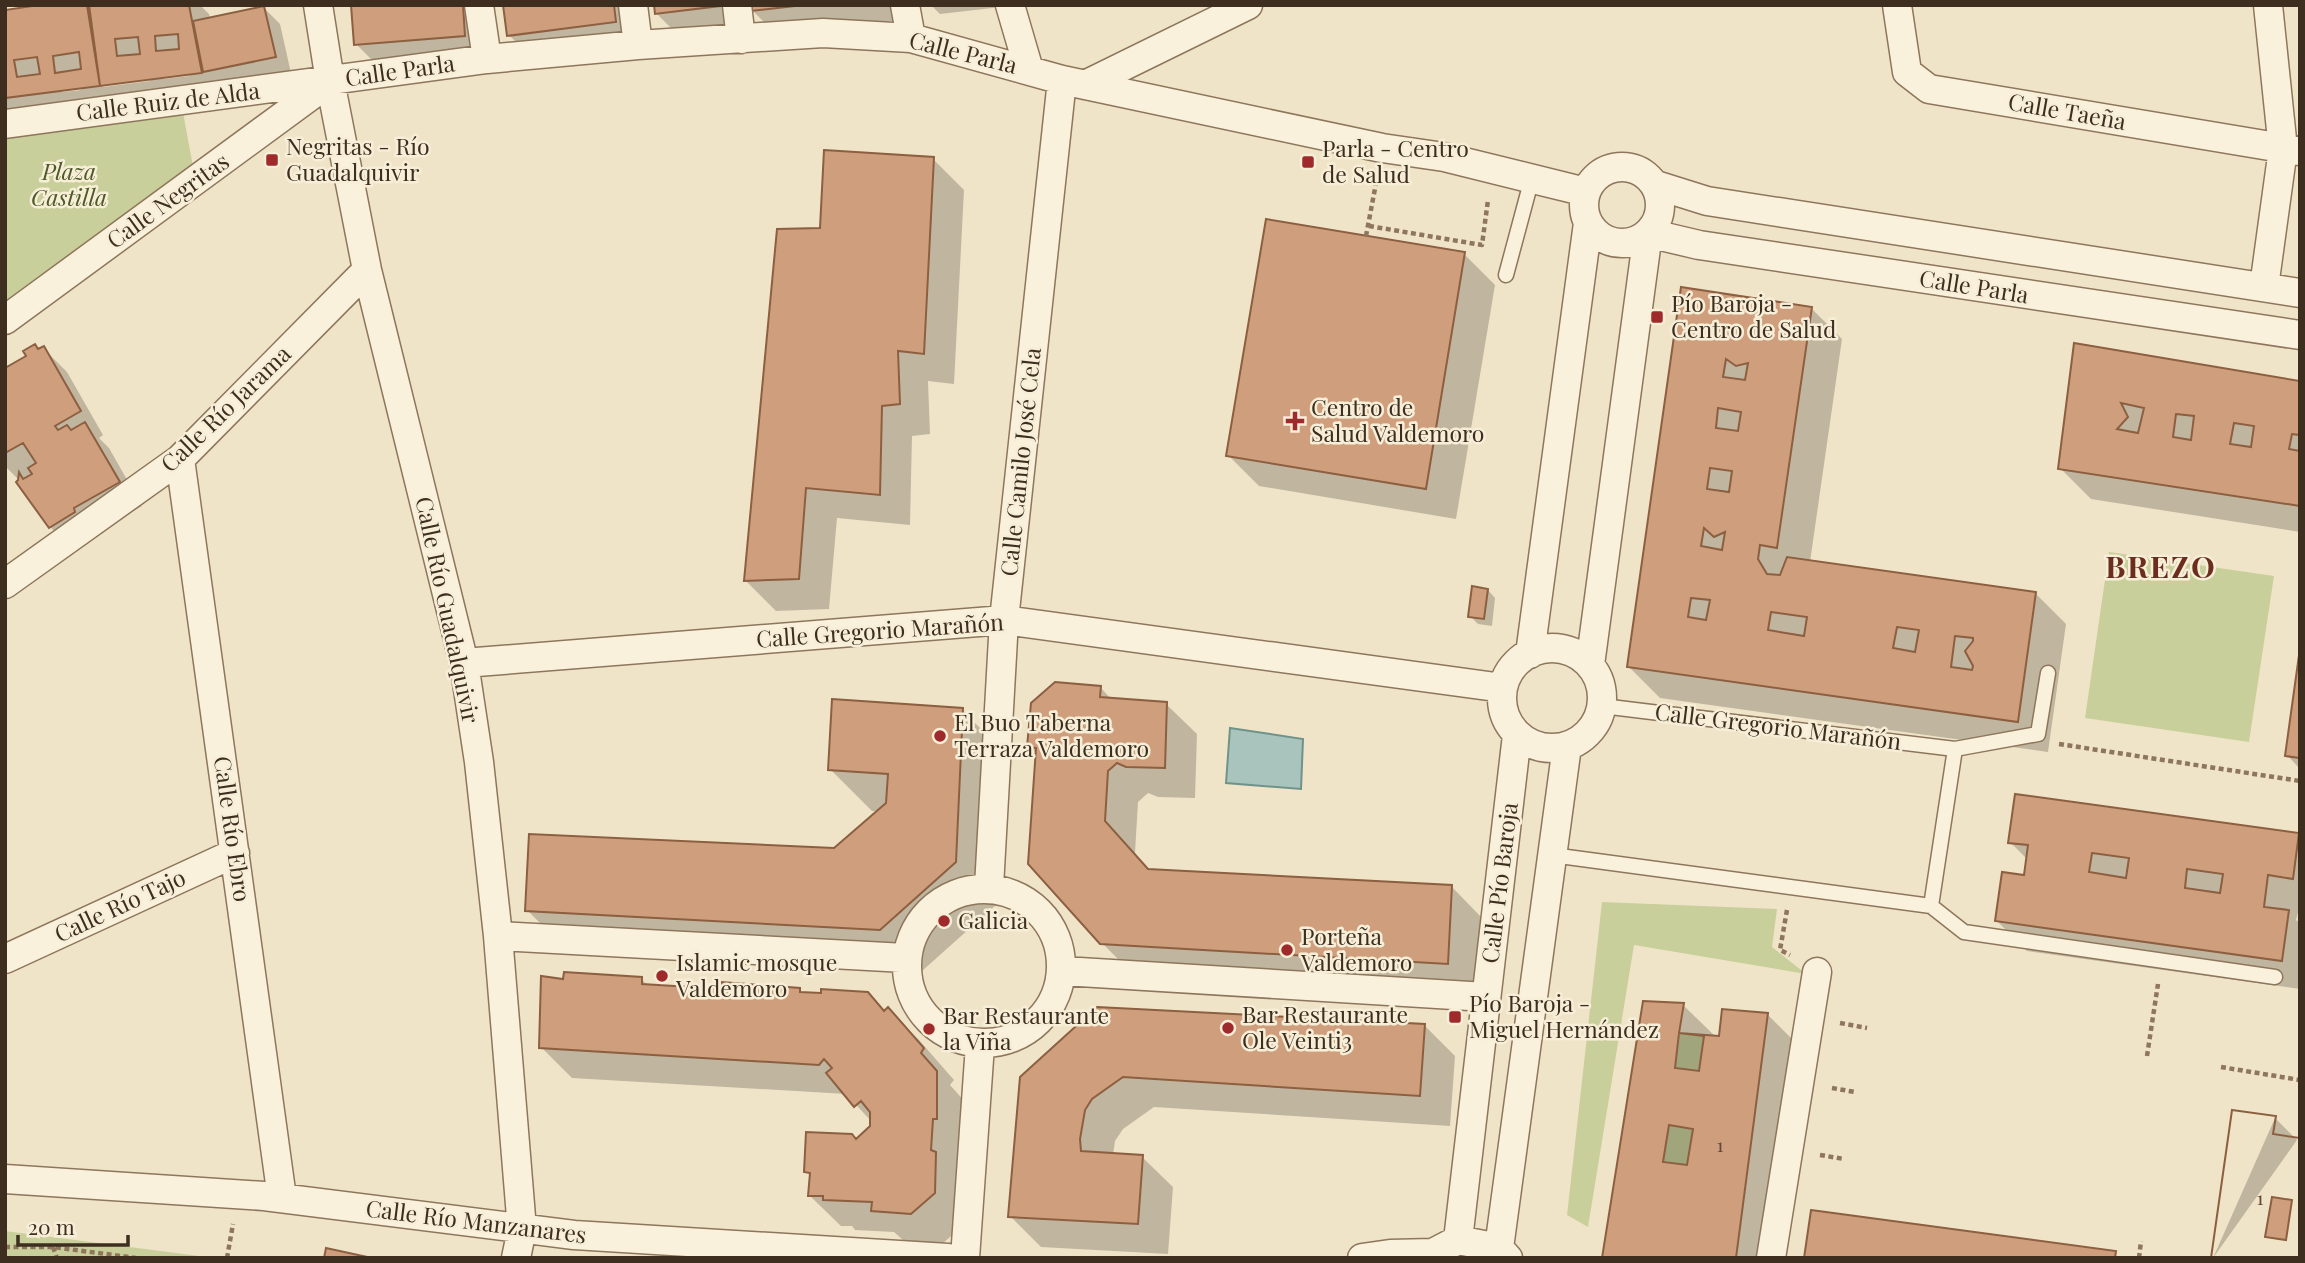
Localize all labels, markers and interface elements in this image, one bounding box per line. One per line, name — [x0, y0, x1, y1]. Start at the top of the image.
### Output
street label: Calle Parla — [906, 23, 1021, 80]
street label: Calle Parla — [343, 46, 457, 93]
street label: Calle Ruiz de Alda — [74, 74, 262, 127]
street label: Calle Taeña — [2006, 85, 2129, 136]
place label: Negritas - Río Guadalquivir — [286, 130, 430, 187]
place label: Parla - Centro de Salud — [1322, 132, 1469, 189]
street label: Calle Negritas — [100, 145, 234, 255]
marker: Negritas - Río Guadalquivir — [264, 152, 280, 168]
marker: Parla - Centro de Salud — [1300, 154, 1316, 170]
park label: Plaza Castilla — [31, 155, 107, 212]
street label: Calle Parla — [1917, 262, 2032, 310]
place label: Pío Baroja - Centro de Salud — [1671, 287, 1836, 344]
marker: Pío Baroja - Centro de Salud — [1649, 309, 1665, 325]
street label: Calle Río Jarama — [153, 338, 297, 478]
street label: Calle Camilo José Cela — [992, 346, 1047, 578]
place label: Centro de Salud Valdemoro — [1311, 391, 1484, 448]
marker: Centro de Salud Valdemoro — [1285, 411, 1305, 431]
street label: Calle Río Guadalquivir — [409, 494, 488, 726]
district label: BREZO — [2105, 546, 2217, 586]
street label: Calle Gregorio Marañón — [755, 605, 1005, 654]
street label: Calle Gregorio Marañón — [1653, 695, 1903, 756]
place label: El Buo Taberna Terraza Valdemoro — [954, 706, 1149, 763]
marker: El Buo Taberna Terraza Valdemoro — [932, 728, 948, 744]
street label: Calle Río Ebro — [208, 754, 259, 904]
street label: Calle Pío Baroja — [1473, 800, 1524, 965]
street label: Calle Río Tajo — [49, 861, 190, 949]
place label: Galicia — [958, 904, 1029, 935]
marker: Galicia — [936, 913, 952, 929]
place label: Porteña Valdemoro — [1300, 920, 1412, 977]
marker: Porteña Valdemoro — [1279, 942, 1295, 958]
place label: Islamic mosque Valdemoro — [675, 946, 837, 1003]
marker: Islamic mosque Valdemoro — [654, 968, 670, 984]
place label: Pío Baroja - Miguel Hernández — [1469, 987, 1659, 1044]
place label: Bar Restaurante Ole Veinti3 — [1242, 998, 1408, 1055]
place label: Bar Restaurante la Viña — [943, 999, 1109, 1056]
marker: Pío Baroja - Miguel Hernández — [1447, 1009, 1463, 1025]
marker: Bar Restaurante Ole Veinti3 — [1220, 1020, 1236, 1036]
marker: Bar Restaurante la Viña — [921, 1021, 937, 1037]
house number: 1 — [1716, 1131, 1724, 1157]
house number: 1 — [2256, 1184, 2264, 1210]
street label: Calle Río Manzanares — [364, 1192, 588, 1249]
scale bar — [18, 1204, 128, 1248]
text: 20 m — [28, 1212, 75, 1240]

